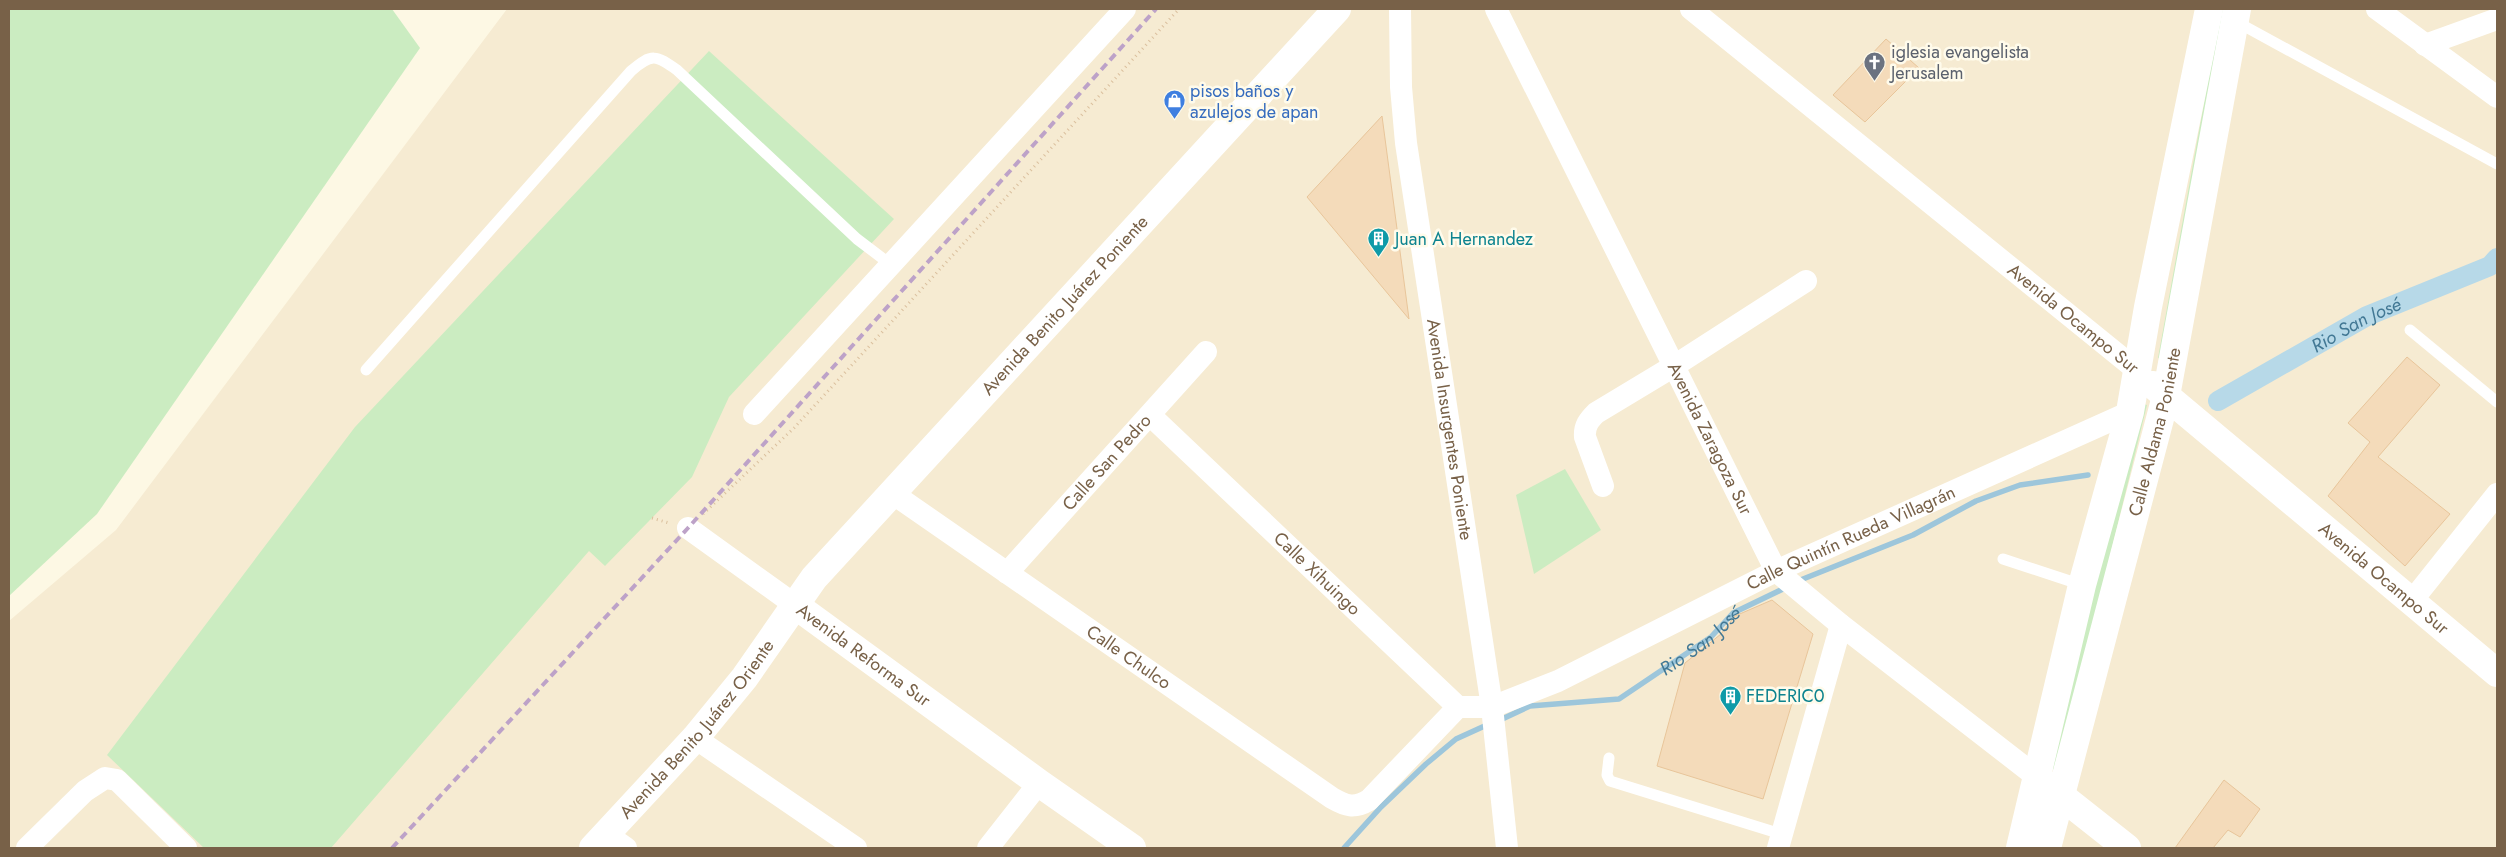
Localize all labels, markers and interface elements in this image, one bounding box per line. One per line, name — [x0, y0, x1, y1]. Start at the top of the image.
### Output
place label: iglesia evangelista Jerusalem — [1889, 39, 2029, 86]
church icon: iglesia evangelista Jerusalem — [1863, 50, 1887, 81]
place label: pisos baños y azulejos de apan — [1190, 78, 1319, 125]
shop icon: pisos baños y azulejos de apan — [1162, 89, 1186, 120]
street label: Avenida Benito Juárez Poniente — [975, 210, 1154, 401]
place label: Juan A Hernandez — [1393, 226, 1534, 252]
building icon: Juan A Hernandez — [1367, 227, 1391, 258]
street label: Avenida Ocampo Sur — [2002, 257, 2145, 381]
water label: Rio San José — [2306, 290, 2406, 359]
street label: Avenida Insurgentes Poniente — [1420, 317, 1479, 542]
street label: Calle Aldama Poniente — [2122, 346, 2188, 519]
street label: Avenida Zaragoza Sur — [1661, 358, 1759, 520]
street label: Calle San Pedro — [1056, 408, 1157, 516]
street label: Calle Quintín Rueda Villagrán — [1742, 479, 1960, 597]
street label: Avenida Ocampo Sur — [2313, 516, 2455, 641]
street label: Calle Xihuingo — [1268, 526, 1367, 622]
street label: Avenida Reforma Sur — [791, 597, 937, 713]
water label: Rio San José — [1654, 598, 1745, 682]
street label: Calle Chulco — [1081, 619, 1176, 696]
street label: Avenida Benito Juárez Oriente — [613, 634, 780, 825]
place label: FEDERIC0 — [1746, 683, 1825, 709]
building icon: FEDERIC0 — [1718, 684, 1742, 715]

